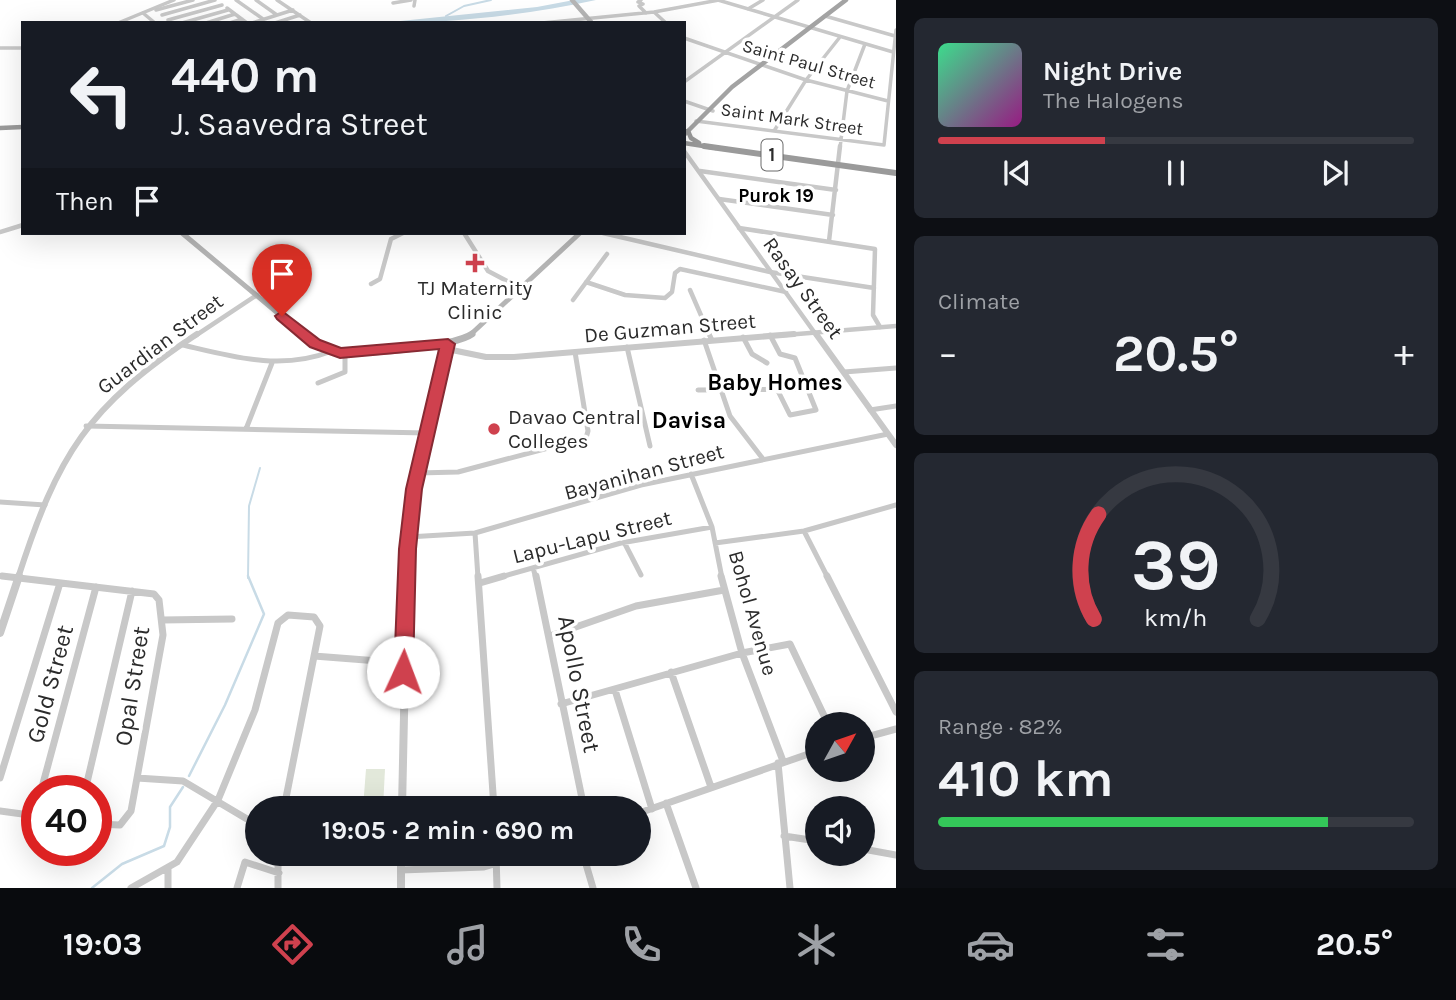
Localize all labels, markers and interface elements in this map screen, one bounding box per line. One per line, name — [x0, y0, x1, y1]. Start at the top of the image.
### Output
street label: Saint Paul Street — [740, 34, 878, 94]
text: 440 m — [171, 47, 319, 104]
icon: left — [56, 49, 147, 140]
text: Night Drive — [1043, 56, 1182, 87]
text: The Halogens — [1043, 87, 1183, 114]
street label: Saint Mark Street — [719, 98, 865, 140]
text: J. Saavedra Street — [171, 106, 428, 143]
road number: 1 — [762, 140, 782, 170]
icon: previous — [998, 154, 1036, 192]
icon: pause — [1157, 154, 1195, 192]
icon: next — [1316, 154, 1354, 192]
icon: arrive — [128, 182, 166, 220]
district label: Purok 19 — [738, 185, 814, 207]
text: Then — [56, 186, 114, 217]
street label: Rasay Street — [758, 233, 848, 343]
pin — [252, 244, 312, 316]
marker: TJ Maternity Clinic — [465, 253, 485, 273]
icon: arrive — [263, 255, 301, 293]
place label: TJ Maternity Clinic — [418, 276, 533, 324]
text: Climate — [938, 288, 1020, 315]
street label: Guardian Street — [92, 289, 228, 399]
street label: De Guzman Street — [583, 309, 757, 347]
text: 20.5° — [1113, 323, 1239, 384]
text: − — [938, 331, 958, 376]
text: + — [1394, 331, 1414, 376]
district label: Baby Homes — [707, 369, 843, 396]
place label: Davao Central Colleges — [508, 405, 641, 453]
district label: Davisa — [652, 407, 726, 434]
marker: Davao Central Colleges — [486, 421, 502, 437]
street label: Bayanihan Street — [561, 439, 727, 505]
street label: Lapu-Lapu Street — [510, 506, 674, 568]
text: 39 — [1131, 522, 1221, 607]
street label: Bohol Avenue — [724, 548, 782, 678]
text: km/h — [1144, 603, 1208, 632]
street label: Apollo Street — [552, 613, 606, 755]
street label: Gold Street — [21, 622, 79, 746]
street label: Opal Street — [109, 624, 155, 748]
position arrow — [366, 635, 440, 709]
north arrow — [805, 712, 875, 782]
map controls — [805, 712, 875, 866]
text: Range · 82% — [938, 713, 1063, 740]
text: 410 km — [938, 748, 1114, 809]
speed limit sign: 40 — [21, 775, 112, 866]
button: sound — [805, 796, 875, 866]
text: 19:05 · 2 min · 690 m — [322, 815, 574, 846]
icon: directions — [268, 920, 317, 969]
icon: music — [443, 920, 492, 969]
icon: phone — [617, 920, 666, 969]
icon: climate — [792, 920, 841, 969]
icon: car — [966, 920, 1015, 969]
icon: filters — [1141, 920, 1190, 969]
text: 19:03 — [63, 926, 143, 963]
text: 20.5° — [1316, 926, 1393, 963]

